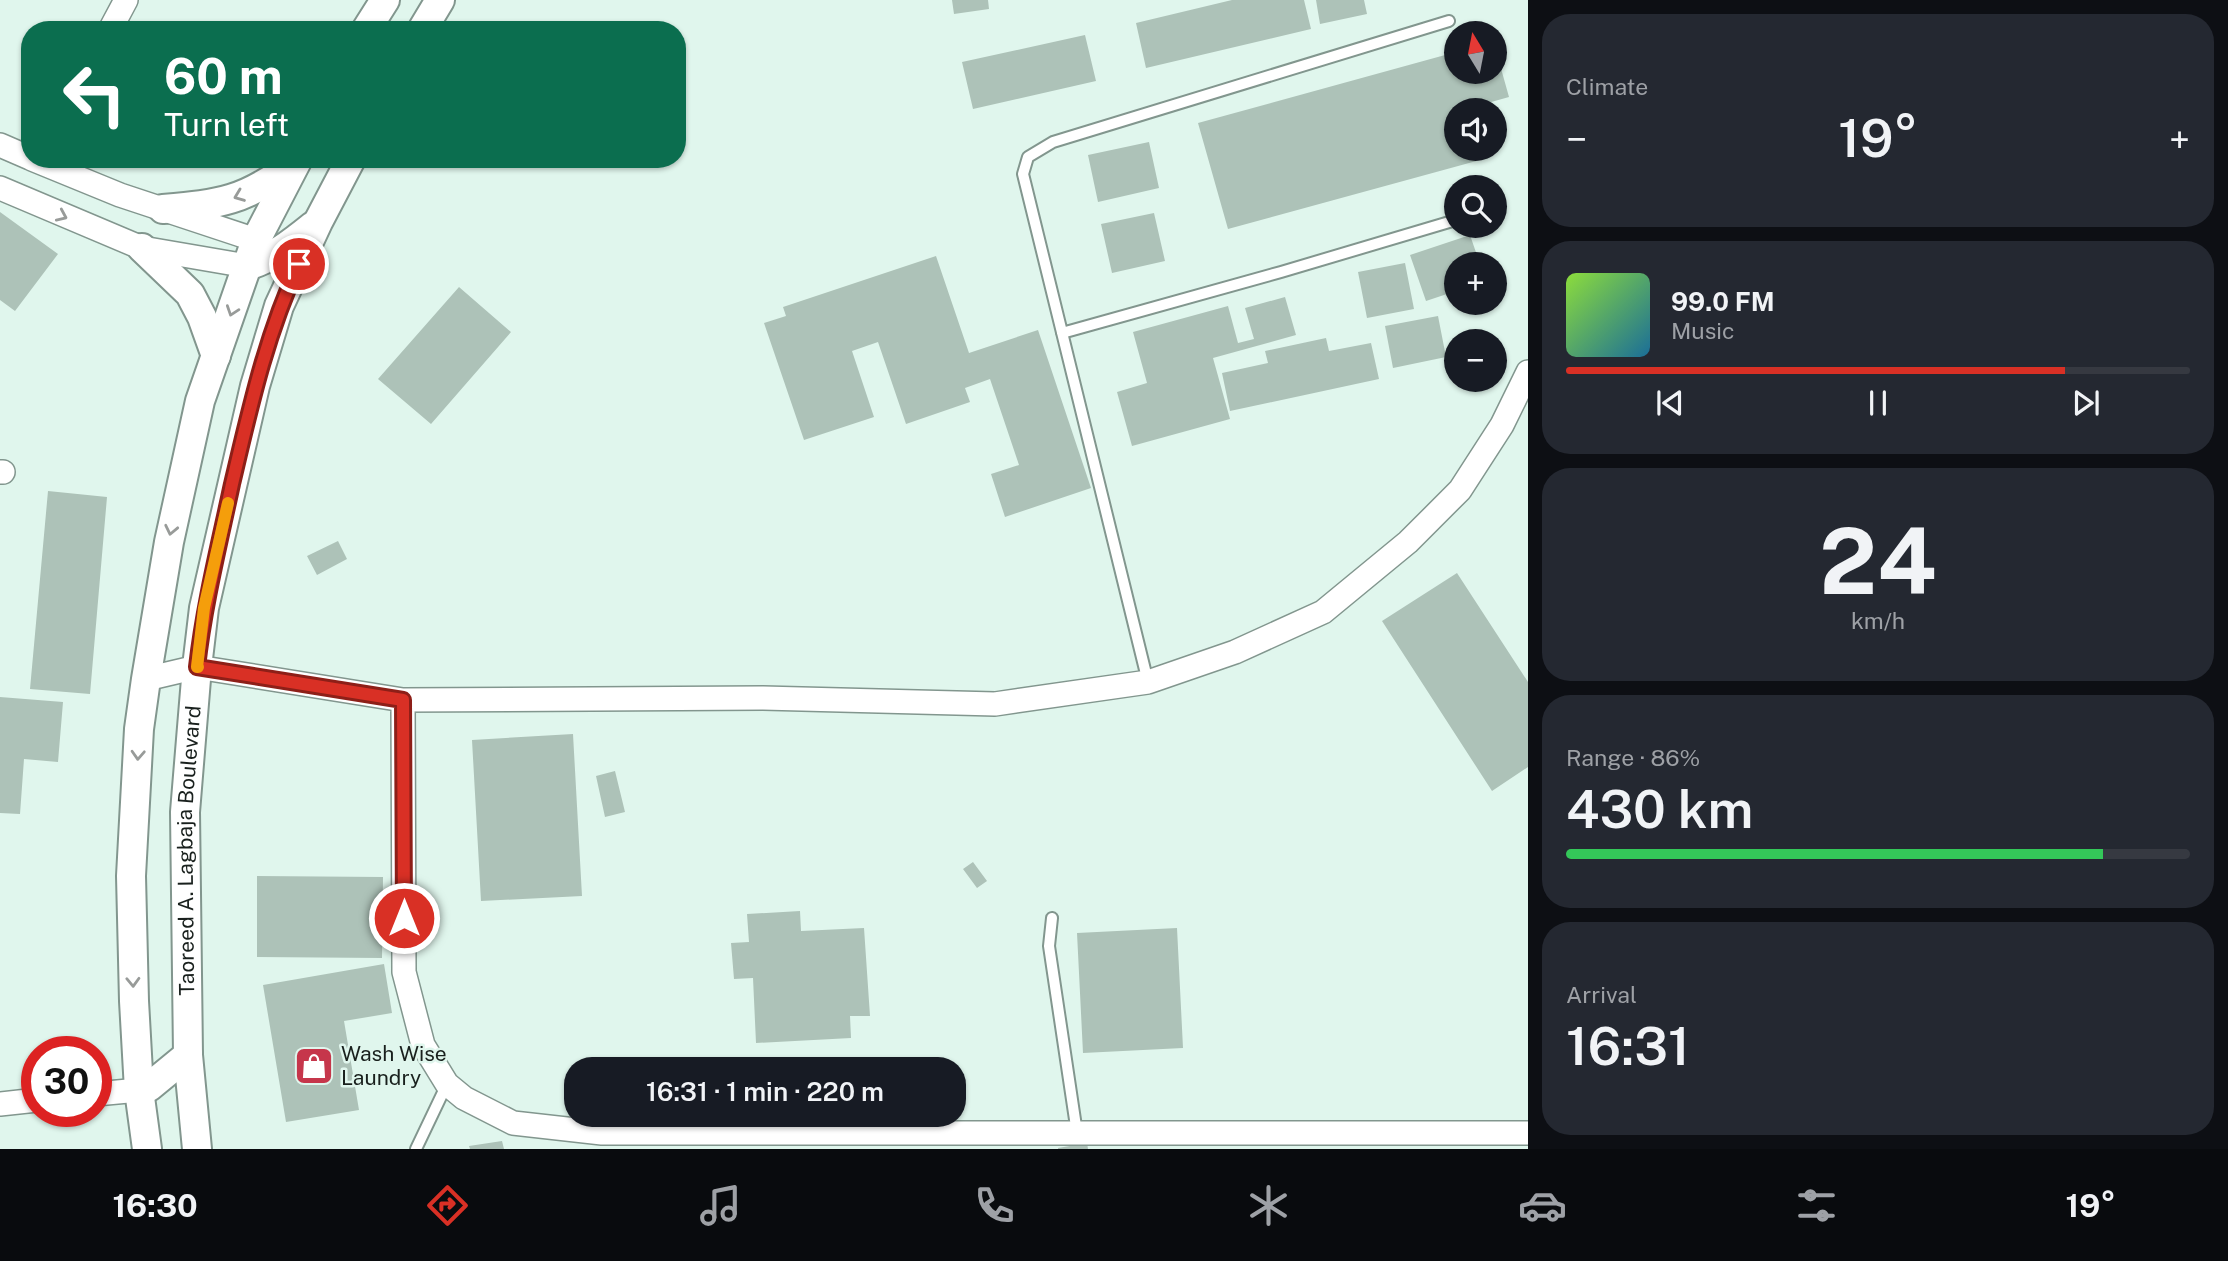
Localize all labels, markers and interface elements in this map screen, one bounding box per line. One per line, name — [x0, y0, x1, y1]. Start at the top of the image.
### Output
north arrow — [1444, 21, 1507, 84]
map controls — [1444, 21, 1507, 392]
text: 60 m — [164, 47, 283, 105]
icon: left — [49, 49, 140, 140]
text: Climate — [1566, 73, 1648, 100]
button: sound — [1444, 98, 1507, 161]
text: Turn left — [164, 106, 289, 143]
text: 19° — [1838, 108, 1918, 169]
text: − — [1566, 117, 1587, 162]
text: + — [2169, 117, 2190, 162]
button: search — [1444, 175, 1507, 238]
one-way arrow — [234, 188, 246, 202]
one-way arrow — [55, 208, 67, 222]
pin — [269, 234, 329, 294]
icon: arrive — [280, 245, 318, 283]
button: + — [1444, 252, 1507, 315]
text: 99.0 FM — [1671, 286, 1775, 317]
one-way arrow — [226, 305, 240, 317]
text: Music — [1671, 317, 1735, 344]
button: − — [1444, 329, 1507, 392]
icon: previous — [1651, 384, 1689, 422]
icon: pause — [1859, 384, 1897, 422]
icon: next — [2067, 384, 2105, 422]
text: 24 — [1819, 508, 1937, 614]
one-way arrow — [165, 524, 179, 536]
text: km/h — [1851, 607, 1905, 634]
street label: Taoreed A. Lagbaja Boulevard — [172, 705, 206, 996]
text: Range · 86% — [1566, 744, 1700, 771]
one-way arrow — [130, 750, 145, 761]
text: 430 km — [1566, 779, 1753, 840]
position arrow — [367, 881, 441, 955]
one-way arrow — [126, 977, 141, 988]
text: Arrival — [1566, 981, 1637, 1008]
text: 16:31 — [1566, 1016, 1690, 1077]
speed limit sign: 30 — [21, 1036, 112, 1127]
place label: Wash Wise Laundry — [341, 1041, 447, 1090]
shop icon: Wash Wise Laundry — [293, 1045, 335, 1087]
text: 16:31 · 1 min · 220 m — [646, 1076, 884, 1107]
icon: directions — [423, 1181, 472, 1230]
icon: music — [696, 1181, 745, 1230]
icon: phone — [970, 1181, 1019, 1230]
icon: climate — [1244, 1181, 1293, 1230]
icon: car — [1518, 1181, 1567, 1230]
icon: filters — [1792, 1181, 1841, 1230]
text: 16:30 — [112, 1187, 198, 1224]
text: 19° — [2066, 1187, 2116, 1224]

